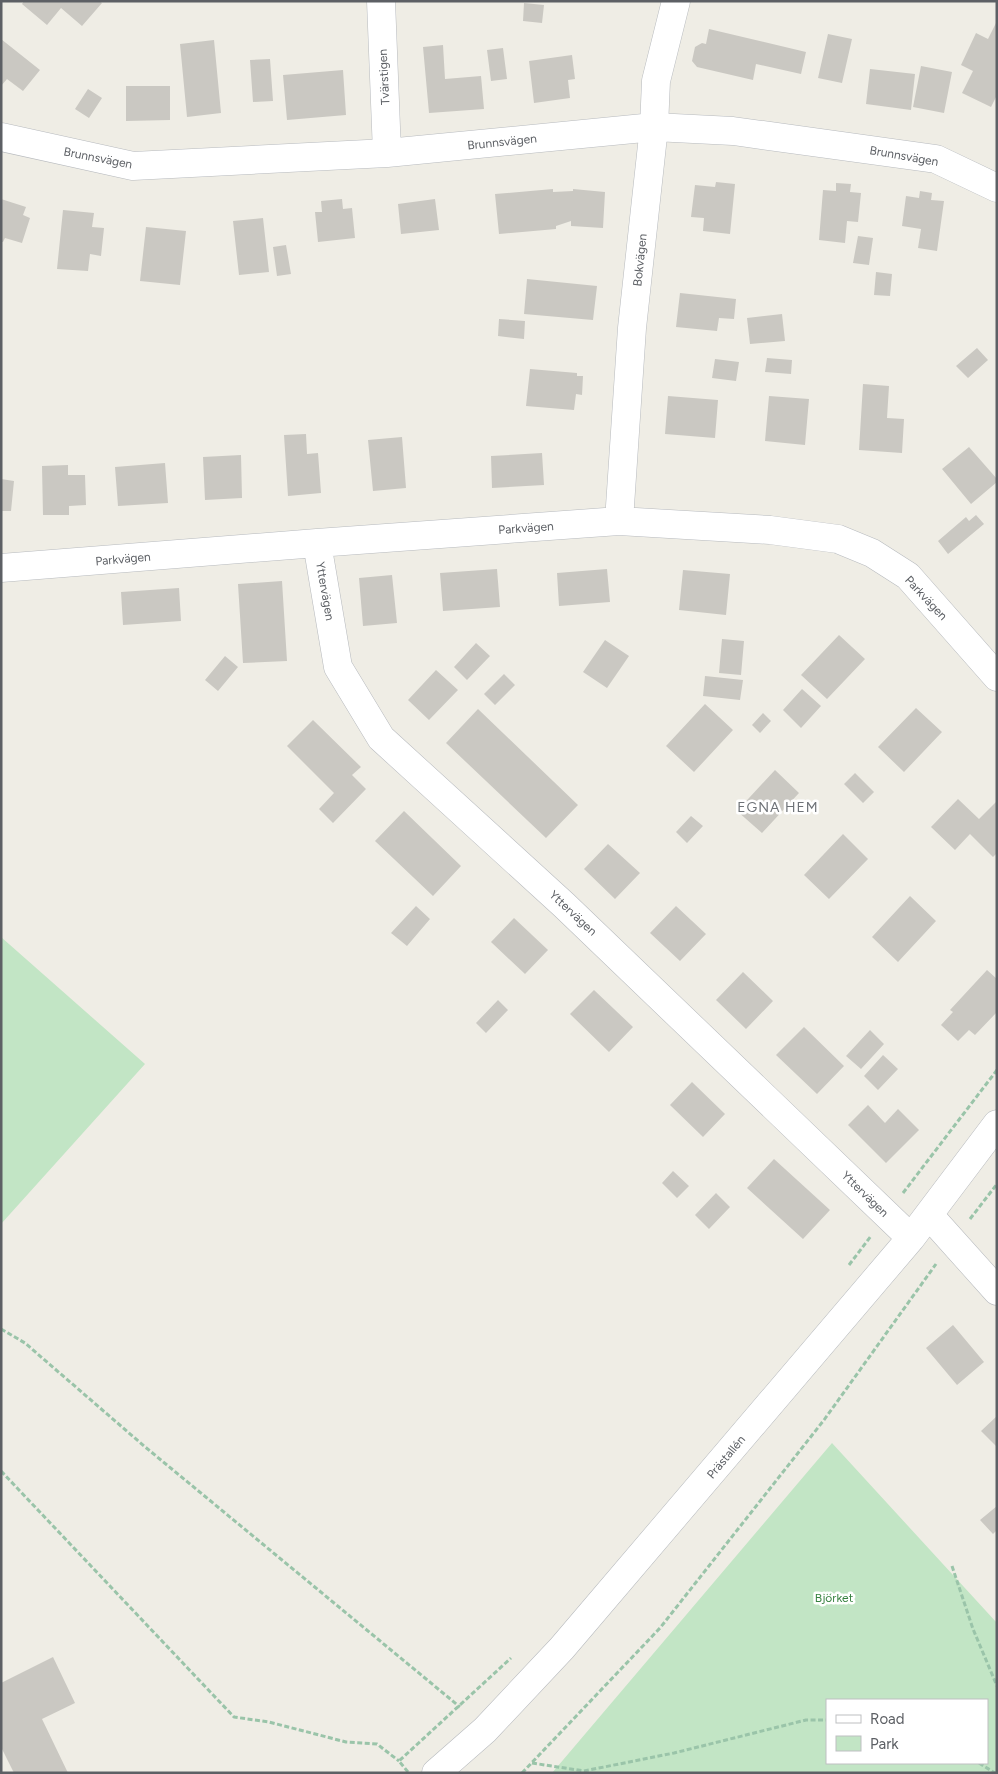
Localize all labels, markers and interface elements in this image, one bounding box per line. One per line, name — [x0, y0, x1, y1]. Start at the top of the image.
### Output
street label: Tvärstigen — [376, 48, 392, 105]
street label: Brunnsvägen — [467, 131, 538, 153]
street label: Brunnsvägen — [868, 143, 940, 169]
street label: Brunnsvägen — [62, 144, 134, 172]
street label: Bokvägen — [630, 233, 650, 287]
street label: Parkvägen — [498, 519, 554, 537]
street label: Parkvägen — [95, 550, 152, 568]
street label: Yttervägen — [313, 560, 337, 622]
street label: Parkvägen — [902, 573, 950, 623]
district label: EGNA HEM — [737, 799, 819, 816]
street label: Yttervägen — [546, 888, 600, 939]
street label: Yttervägen — [839, 1168, 891, 1220]
street label: Prästallén — [704, 1432, 748, 1481]
park label: Björket — [815, 1591, 854, 1605]
legend — [826, 1699, 988, 1764]
text: Road — [870, 1710, 905, 1728]
text: Park — [870, 1735, 899, 1753]

